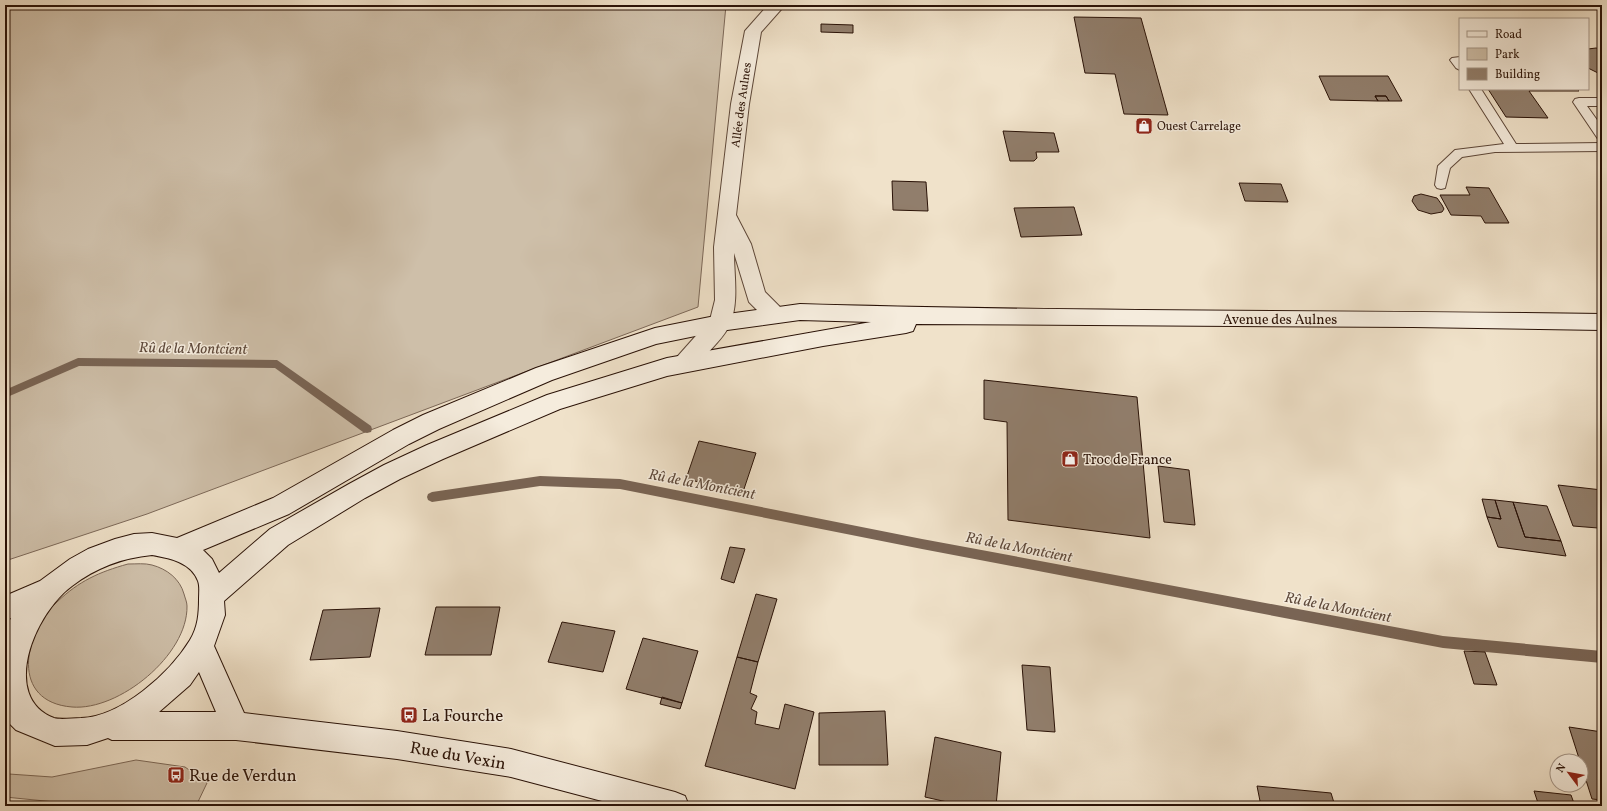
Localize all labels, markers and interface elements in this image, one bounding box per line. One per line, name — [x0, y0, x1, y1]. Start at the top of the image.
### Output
legend — [1459, 18, 1589, 90]
text: Road — [1495, 27, 1522, 43]
text: Park — [1495, 47, 1520, 63]
street label: Allée des Aulnes — [728, 61, 756, 149]
text: Building — [1495, 67, 1540, 83]
shop icon: Ouest Carrelage — [1134, 116, 1154, 136]
place label: Ouest Carrelage — [1157, 119, 1241, 135]
street label: Avenue des Aulnes — [1223, 311, 1337, 330]
water label: Rû de la Montcient — [139, 338, 248, 361]
shop icon: Troc de France — [1060, 449, 1080, 469]
place label: Troc de France — [1083, 451, 1172, 470]
water label: Rû de la Montcient — [647, 465, 758, 506]
water label: Rû de la Montcient — [964, 528, 1075, 569]
water label: Rû de la Montcient — [1283, 588, 1394, 629]
bus stop icon: La Fourche — [399, 705, 419, 725]
place label: La Fourche — [422, 705, 503, 728]
street label: Rue du Vexin — [408, 737, 507, 776]
north arrow — [1549, 753, 1589, 793]
text: N — [1553, 761, 1570, 776]
bus stop icon: Rue de Verdun — [166, 765, 186, 785]
place label: Rue de Verdun — [189, 765, 297, 788]

